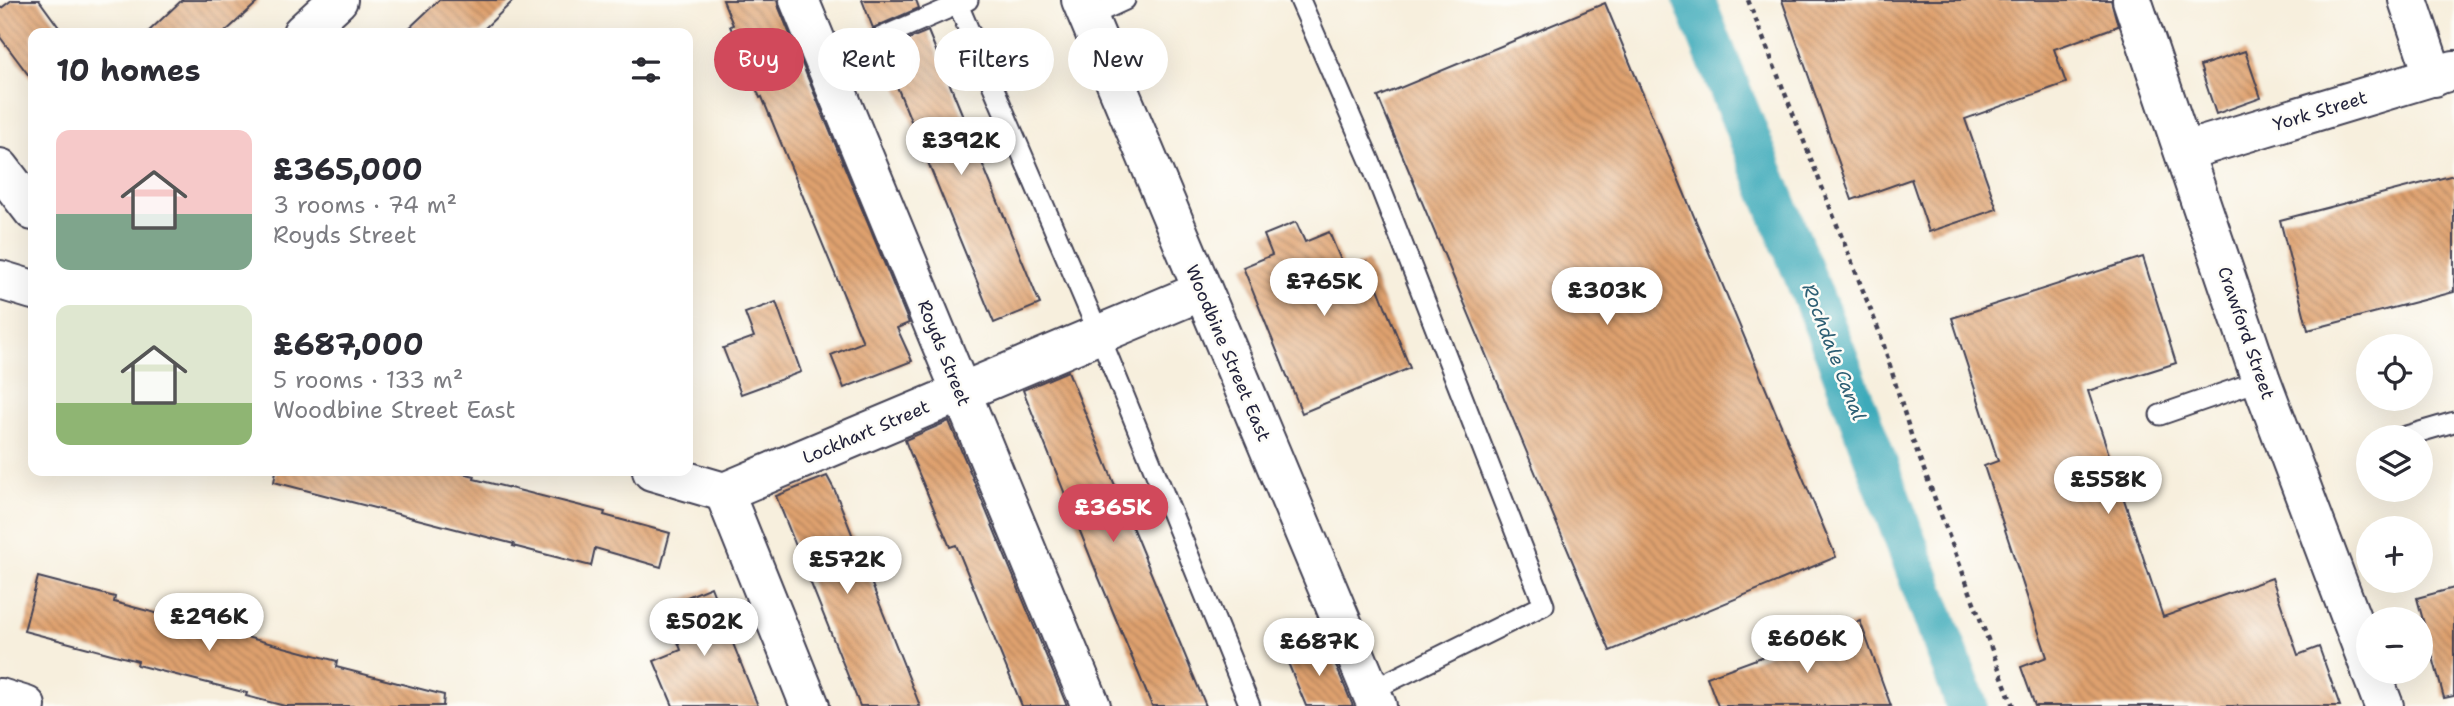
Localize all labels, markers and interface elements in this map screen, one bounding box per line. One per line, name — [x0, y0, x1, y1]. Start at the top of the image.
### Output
chip: Buy — [714, 28, 804, 91]
chip: Rent — [818, 28, 920, 91]
chip: Filters — [934, 28, 1054, 91]
chip: New — [1068, 28, 1168, 91]
text: 10 homes — [56, 50, 201, 91]
icon: filters — [627, 51, 665, 89]
street label: York Street — [2270, 85, 2370, 137]
pin: £392K — [912, 118, 1010, 177]
text: £392K — [922, 125, 1000, 155]
text: £365,000 — [273, 149, 423, 190]
icon: home — [112, 158, 196, 242]
text: 3 rooms · 74 m² — [273, 190, 457, 220]
text: Royds Street — [273, 220, 416, 250]
pin: £765K — [1275, 258, 1373, 318]
street label: Woodbine Street East — [1180, 261, 1276, 445]
street label: Crawford Street — [2212, 263, 2280, 403]
text: £765K — [1286, 266, 1362, 296]
pin: £303K — [1558, 268, 1656, 327]
text: £303K — [1568, 275, 1646, 305]
water label: Rochdale Canal — [1796, 280, 1872, 424]
street label: Royds Street — [912, 296, 976, 410]
text: £687,000 — [273, 324, 424, 365]
icon: home — [112, 333, 196, 417]
map controls — [2356, 334, 2433, 684]
button: locate — [2356, 334, 2433, 411]
text: 5 rooms · 133 m² — [273, 365, 463, 395]
street label: Lockhart Street — [799, 394, 933, 470]
text: Woodbine Street East — [273, 395, 516, 425]
button: layers — [2356, 425, 2433, 502]
pin: £558K — [2059, 456, 2157, 516]
text: £558K — [2070, 464, 2146, 494]
pin: £365K — [1064, 484, 1162, 544]
text: £365K — [1074, 492, 1152, 522]
button: + — [2356, 516, 2433, 593]
pin: £572K — [798, 536, 896, 596]
text: £572K — [809, 544, 885, 574]
pin: £296K — [160, 594, 258, 653]
pin: £502K — [655, 598, 753, 658]
text: £296K — [170, 601, 248, 631]
text: £502K — [665, 606, 743, 636]
button: − — [2356, 607, 2433, 684]
pin: £606K — [1758, 616, 1856, 675]
pin: £687K — [1270, 618, 1368, 678]
text: £606K — [1767, 623, 1847, 653]
text: £687K — [1279, 626, 1359, 656]

